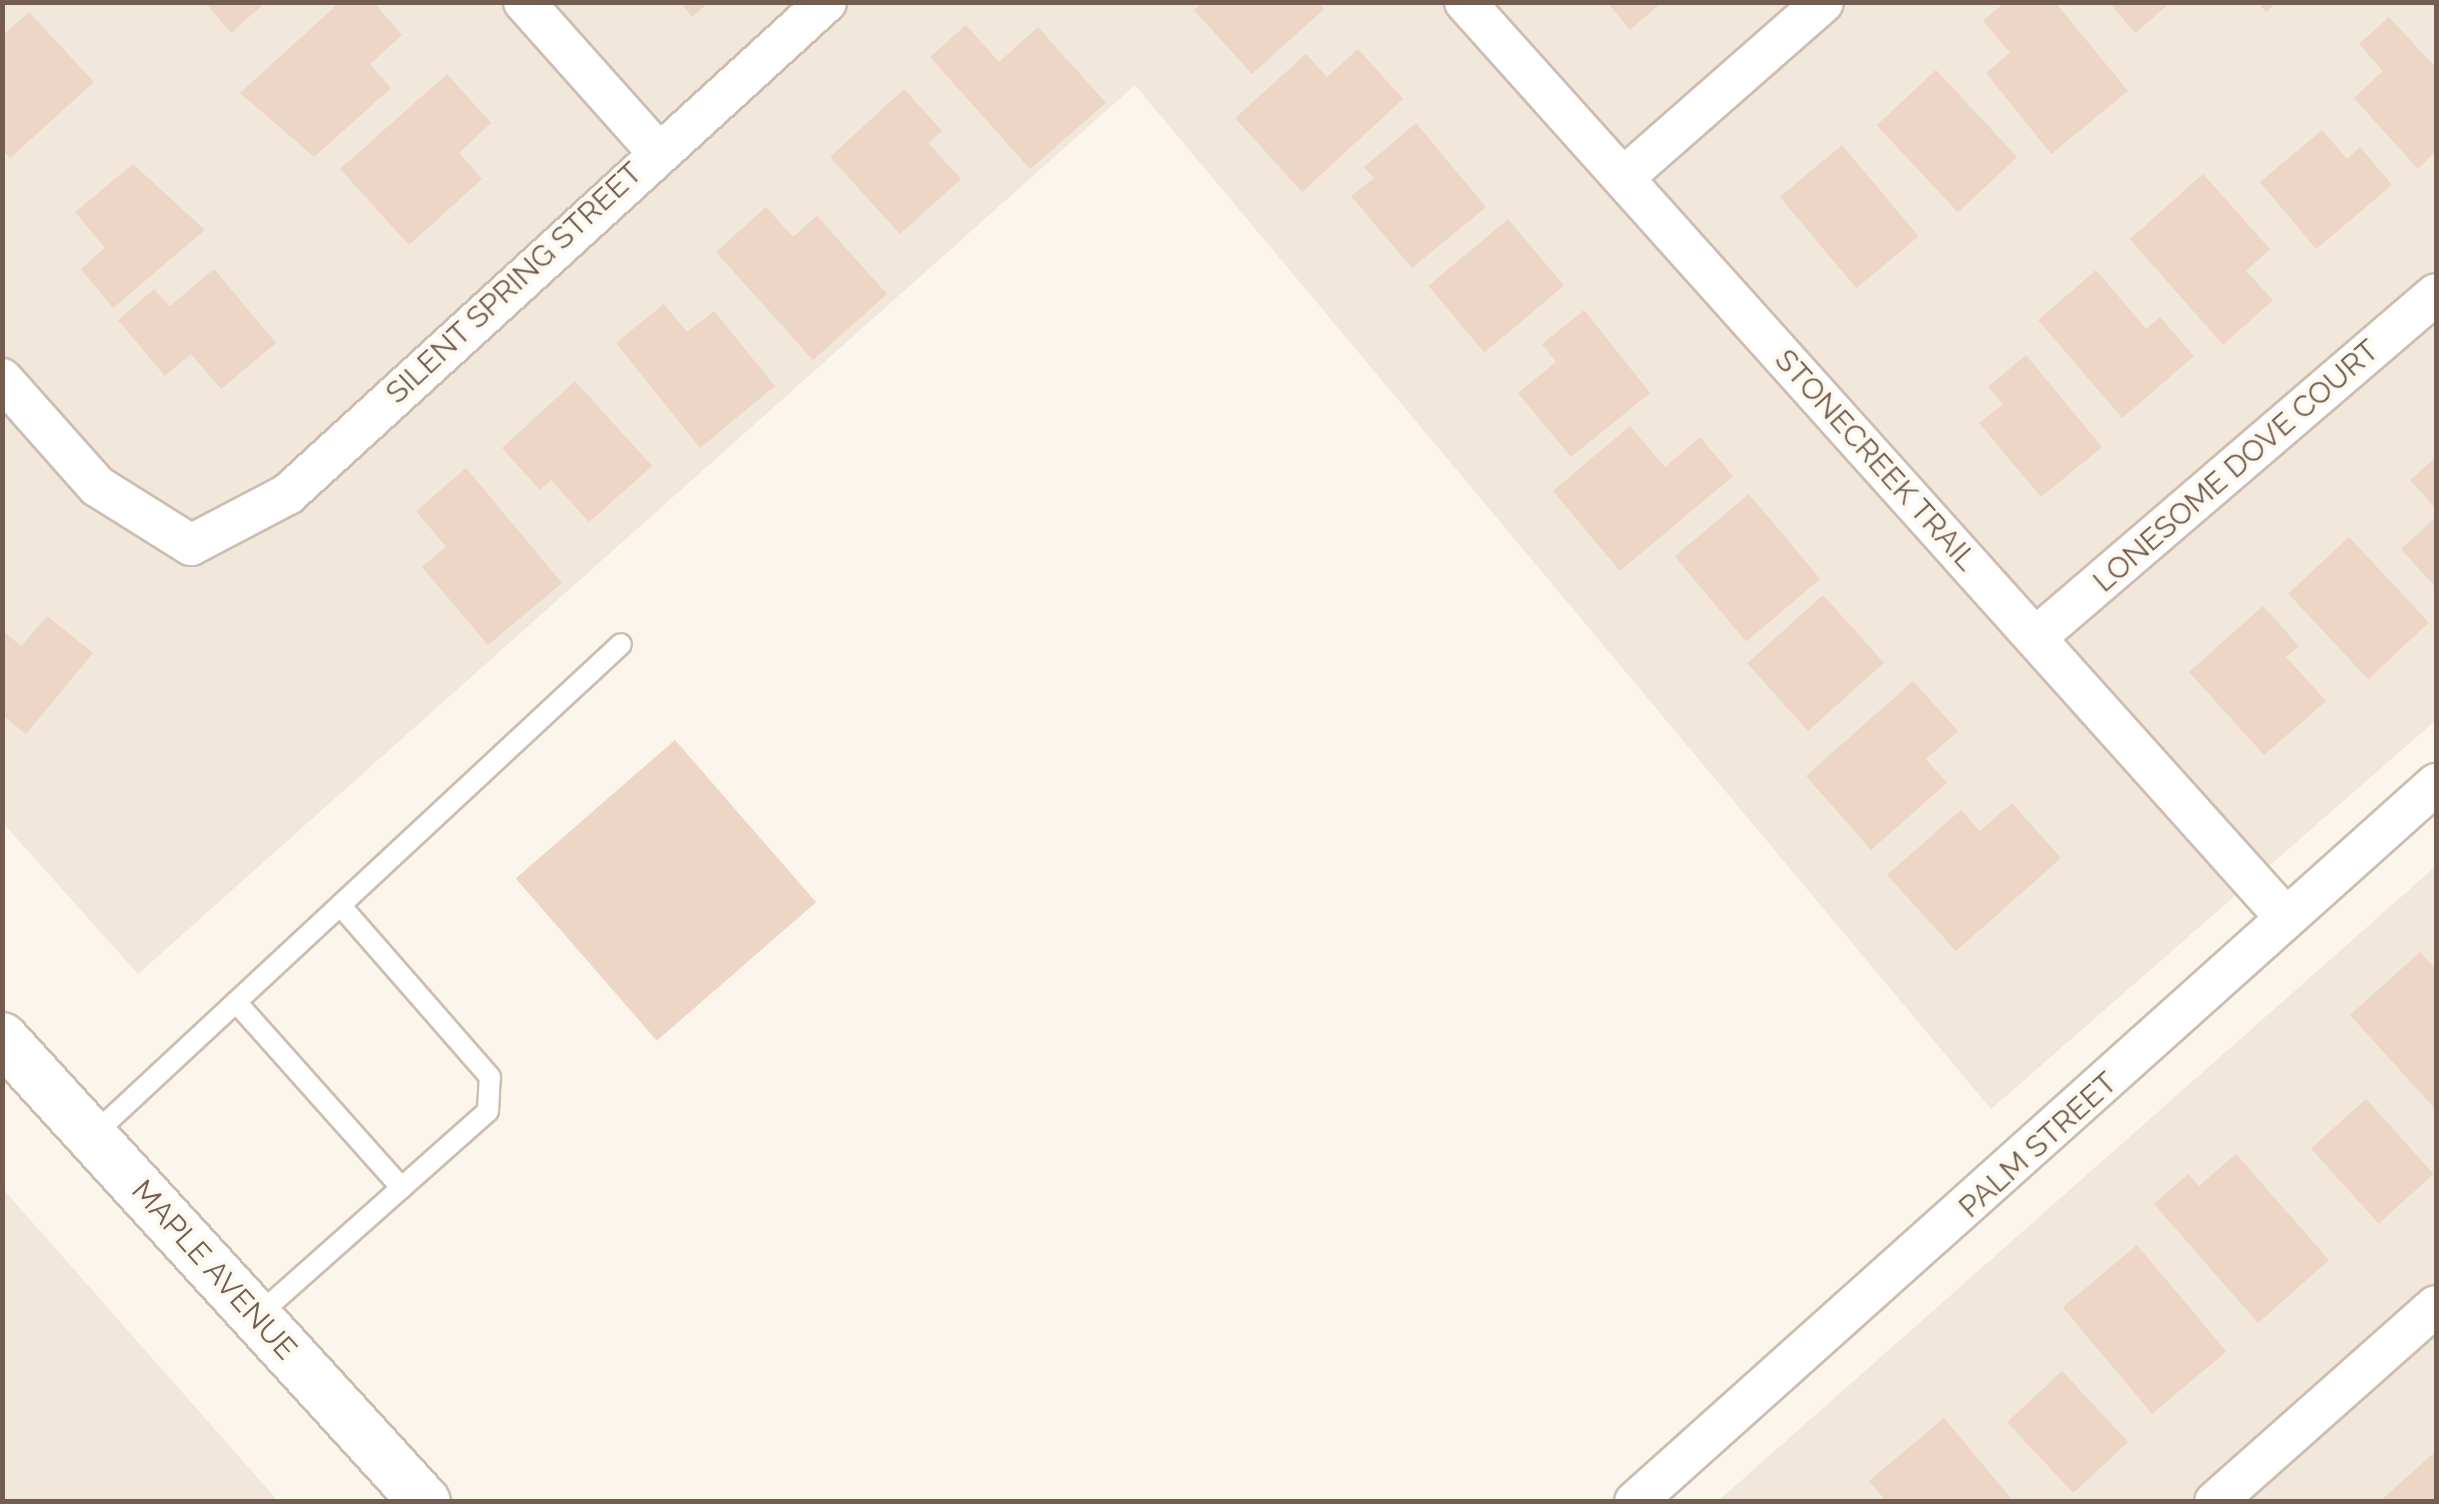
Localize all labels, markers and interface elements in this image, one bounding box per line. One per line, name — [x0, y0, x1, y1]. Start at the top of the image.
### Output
street label: SILENT SPRING STREET — [378, 155, 650, 411]
street label: LONESOME DOVE COURT — [2086, 332, 2386, 600]
street label: STONECREEK TRAIL — [1767, 342, 1985, 578]
street label: PALM STREET — [1952, 1065, 2124, 1225]
street label: MAPLE AVENUE — [124, 1173, 304, 1367]

